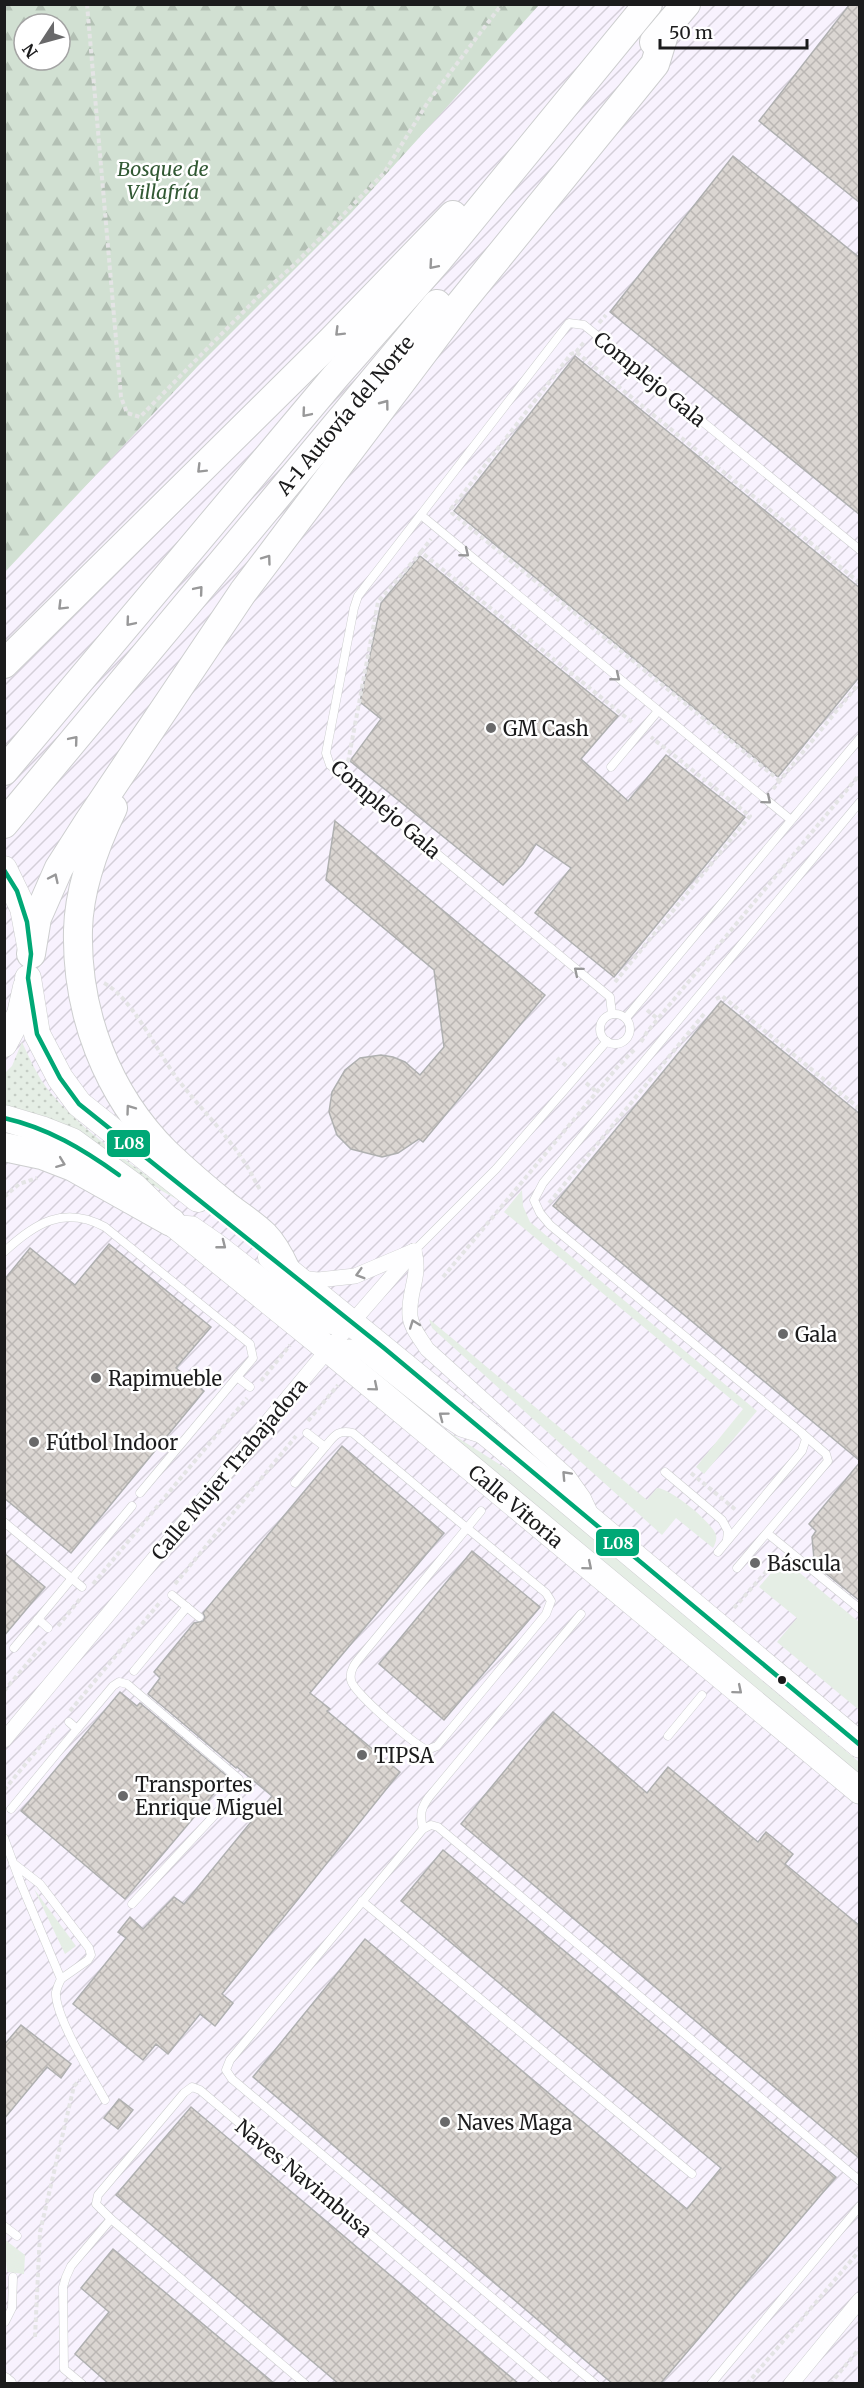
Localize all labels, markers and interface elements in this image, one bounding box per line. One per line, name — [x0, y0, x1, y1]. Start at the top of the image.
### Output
north arrow — [12, 12, 72, 72]
scale bar — [660, 12, 807, 50]
text: 50 m — [669, 21, 713, 44]
text: N — [18, 40, 42, 62]
park label: Bosque de Villafría — [117, 156, 209, 204]
one-way arrow — [429, 258, 440, 269]
one-way arrow — [336, 324, 347, 335]
street label: Complejo Gala — [589, 326, 711, 432]
street label: A-1 Autovía del Norte — [270, 330, 419, 501]
one-way arrow — [378, 399, 389, 410]
one-way arrow — [302, 406, 313, 417]
one-way arrow — [197, 462, 207, 473]
one-way arrow — [458, 546, 469, 557]
one-way arrow — [260, 555, 271, 566]
one-way arrow — [192, 586, 203, 597]
one-way arrow — [58, 600, 69, 610]
one-way arrow — [126, 615, 137, 626]
one-way arrow — [609, 669, 620, 680]
place label: GM Cash — [503, 716, 589, 741]
marker: GM Cash — [484, 721, 498, 735]
one-way arrow — [67, 736, 78, 747]
street label: Complejo Gala — [326, 755, 446, 864]
one-way arrow — [760, 793, 771, 804]
one-way arrow — [47, 874, 59, 885]
one-way arrow — [574, 967, 585, 978]
one-way arrow — [126, 1104, 137, 1115]
line badge: L08 — [106, 1129, 151, 1158]
text: L08 — [114, 1133, 144, 1153]
one-way arrow — [55, 1155, 65, 1168]
one-way arrow — [216, 1237, 227, 1248]
one-way arrow — [355, 1267, 366, 1279]
one-way arrow — [408, 1320, 421, 1330]
place label: Gala — [795, 1322, 838, 1347]
marker: Gala — [776, 1327, 790, 1341]
place label: Rapimueble — [108, 1366, 222, 1391]
marker: Rapimueble — [89, 1371, 103, 1385]
street label: Calle Mujer Trabajadora — [146, 1373, 312, 1565]
one-way arrow — [367, 1380, 378, 1391]
one-way arrow — [438, 1412, 449, 1423]
place label: Fútbol Indoor — [46, 1430, 178, 1455]
marker: Fútbol Indoor — [27, 1435, 41, 1449]
street label: Calle Vitoria — [463, 1459, 569, 1553]
one-way arrow — [562, 1472, 573, 1482]
line badge: L08 — [595, 1528, 640, 1557]
text: L08 — [603, 1533, 633, 1553]
place label: Báscula — [767, 1551, 841, 1576]
marker: Báscula — [748, 1556, 762, 1570]
one-way arrow — [581, 1559, 592, 1570]
unlabelled marker — [776, 1674, 788, 1686]
one-way arrow — [731, 1683, 742, 1694]
place label: TIPSA — [374, 1743, 435, 1768]
marker: TIPSA — [355, 1748, 369, 1762]
place label: Transportes Enrique Miguel — [135, 1772, 283, 1820]
marker: Transportes Enrique Miguel — [116, 1789, 130, 1803]
place label: Naves Maga — [457, 2110, 573, 2135]
street label: Naves Navimbusa — [231, 2114, 378, 2243]
marker: Naves Maga — [438, 2115, 452, 2129]

